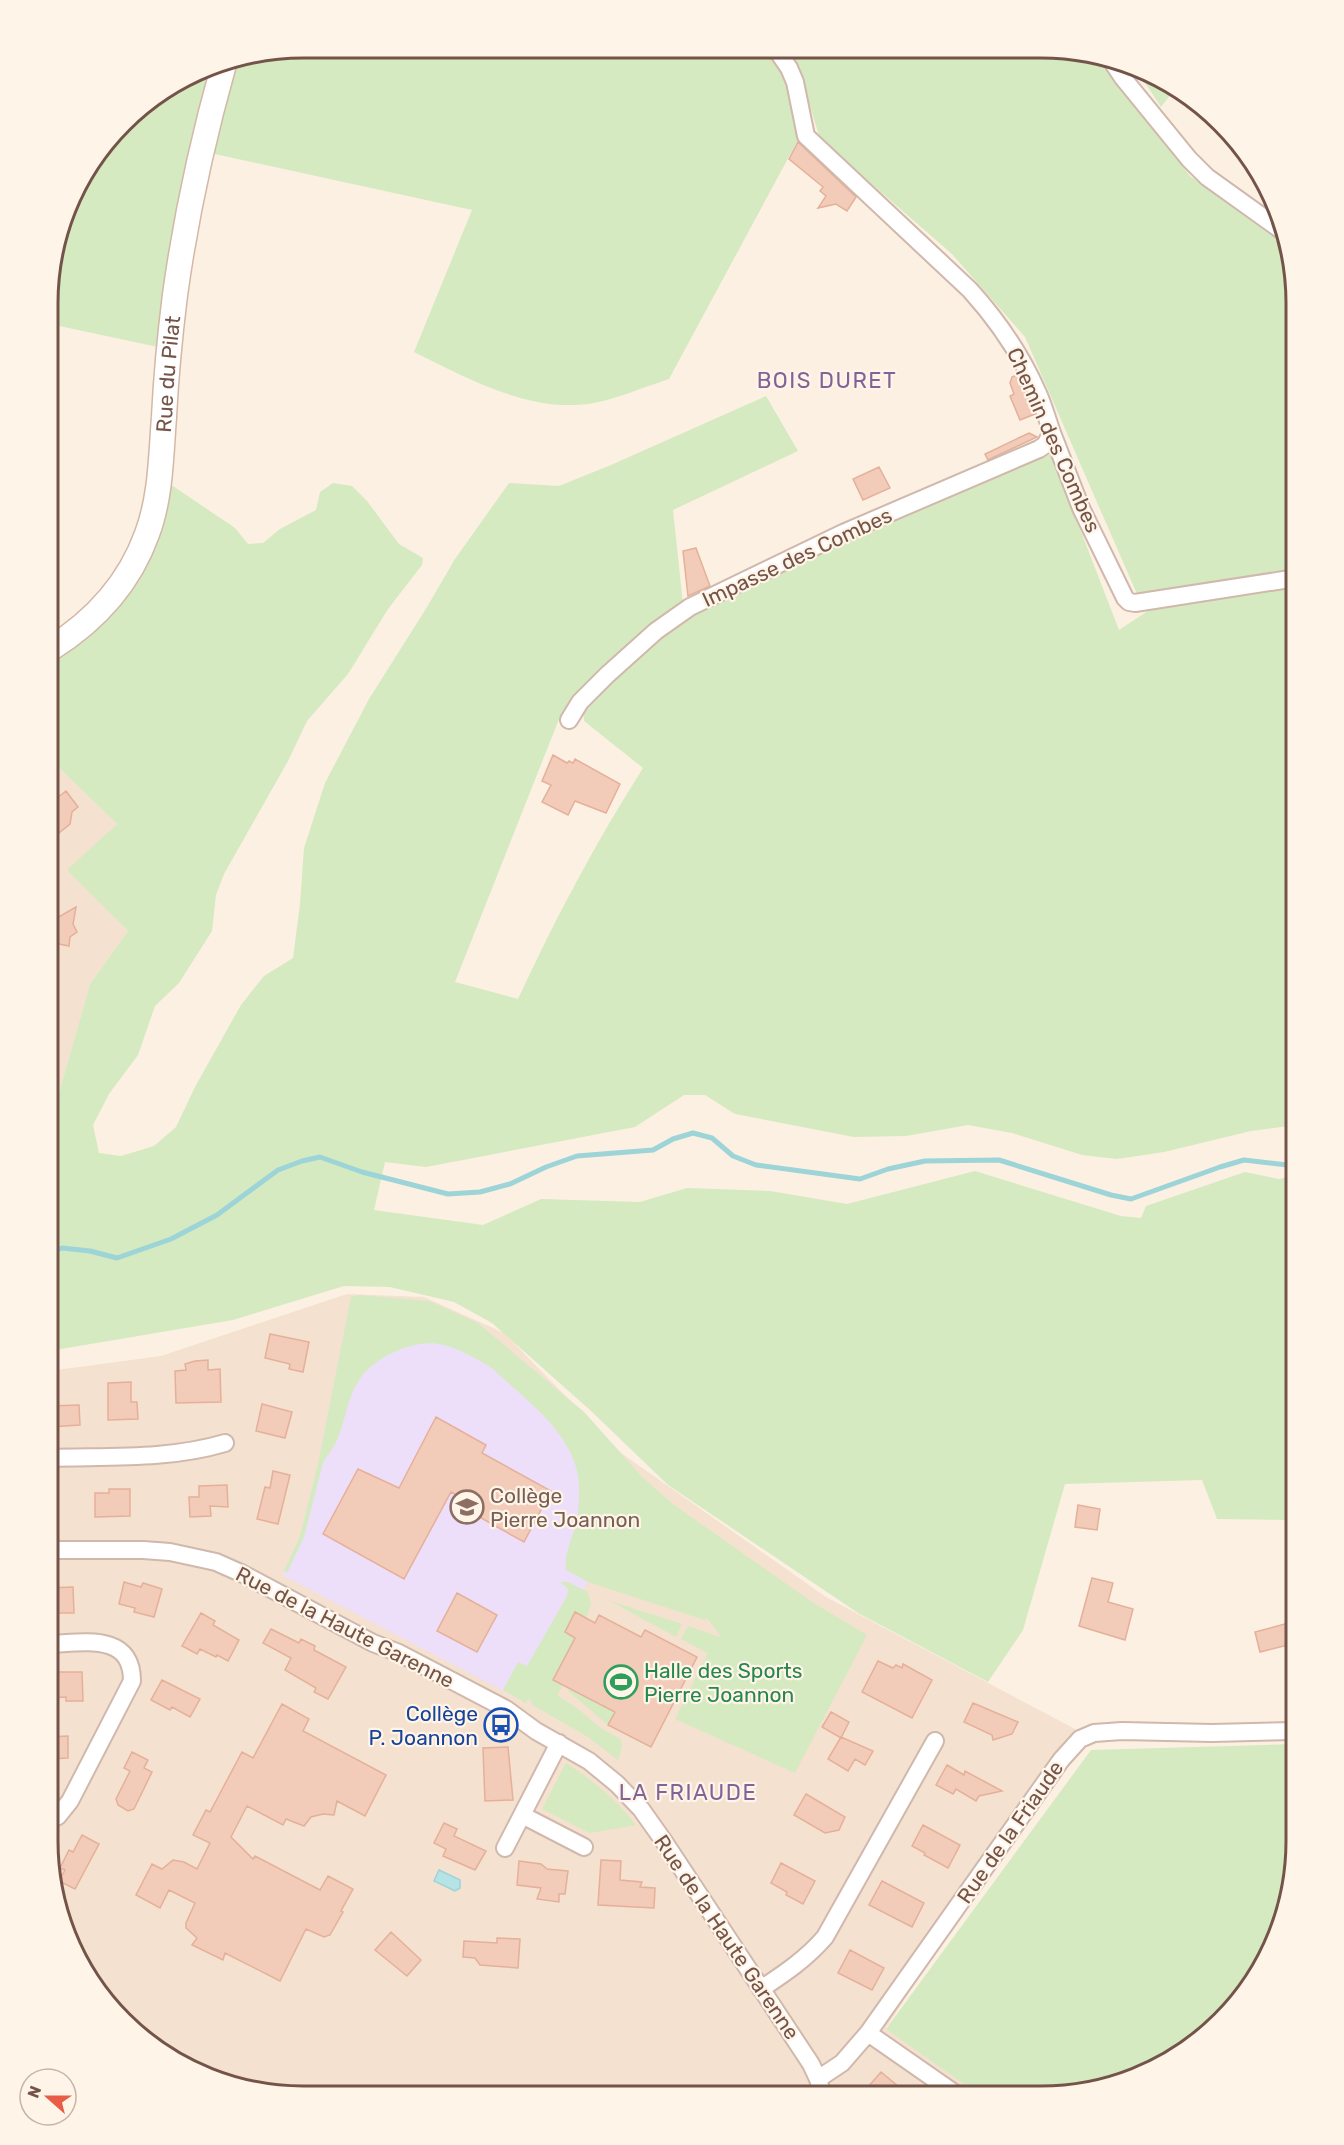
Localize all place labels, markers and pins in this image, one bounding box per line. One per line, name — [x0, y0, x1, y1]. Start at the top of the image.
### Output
place label: Collège Pierre Joannon — [490, 1483, 640, 1532]
school or university icon: Collège Pierre Joannon — [449, 1489, 485, 1525]
place label: Halle des Sports Pierre Joannon — [644, 1658, 802, 1707]
sports icon: Halle des Sports Pierre Joannon — [603, 1664, 639, 1700]
place label: Collège P. Joannon — [368, 1701, 478, 1750]
bus stop icon: Collège P. Joannon — [483, 1707, 519, 1743]

